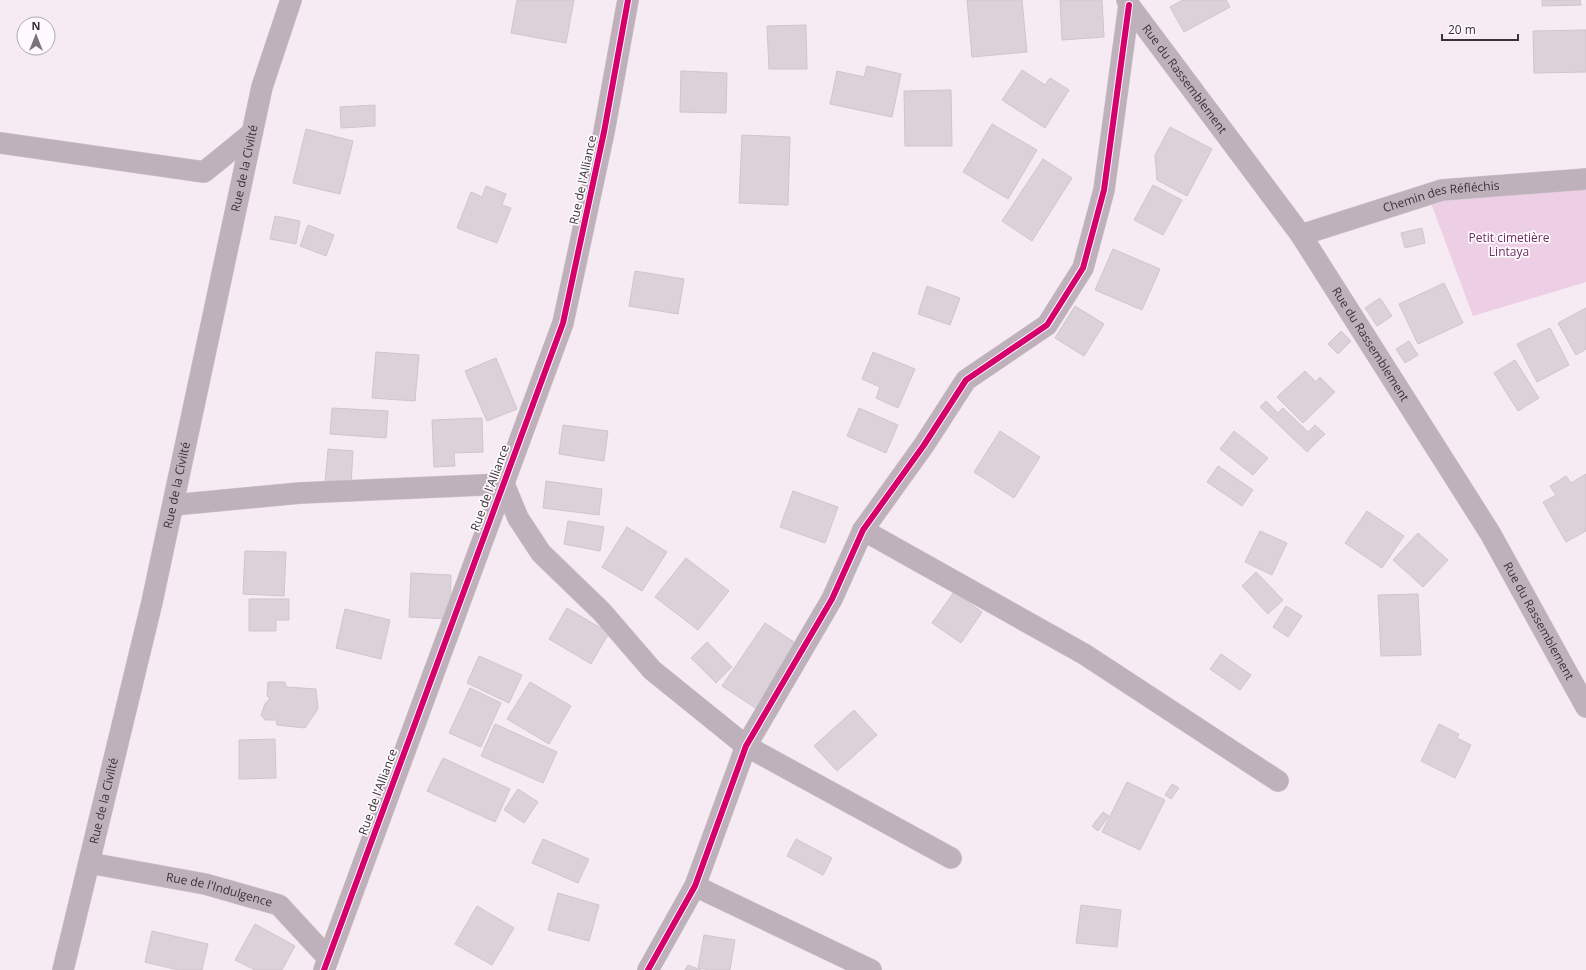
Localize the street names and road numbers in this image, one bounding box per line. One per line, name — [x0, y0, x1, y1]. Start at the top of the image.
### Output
street label: Rue du Rassemblement — [1138, 21, 1231, 137]
street label: Rue de la Civilté — [227, 123, 262, 213]
street label: Rue de l'Alliance — [565, 134, 600, 226]
street label: Chemin des Réfléchis — [1381, 177, 1500, 216]
street label: Rue du Rassemblement — [1328, 284, 1413, 405]
street label: Rue de la Civilté — [159, 440, 194, 530]
street label: Rue de l'Alliance — [466, 442, 513, 533]
street label: Rue du Rassemblement — [1500, 559, 1578, 683]
street label: Rue de l'Alliance — [354, 746, 401, 837]
street label: Rue de la Civilté — [85, 756, 122, 846]
street label: Rue de l'Indulgence — [165, 868, 275, 911]

